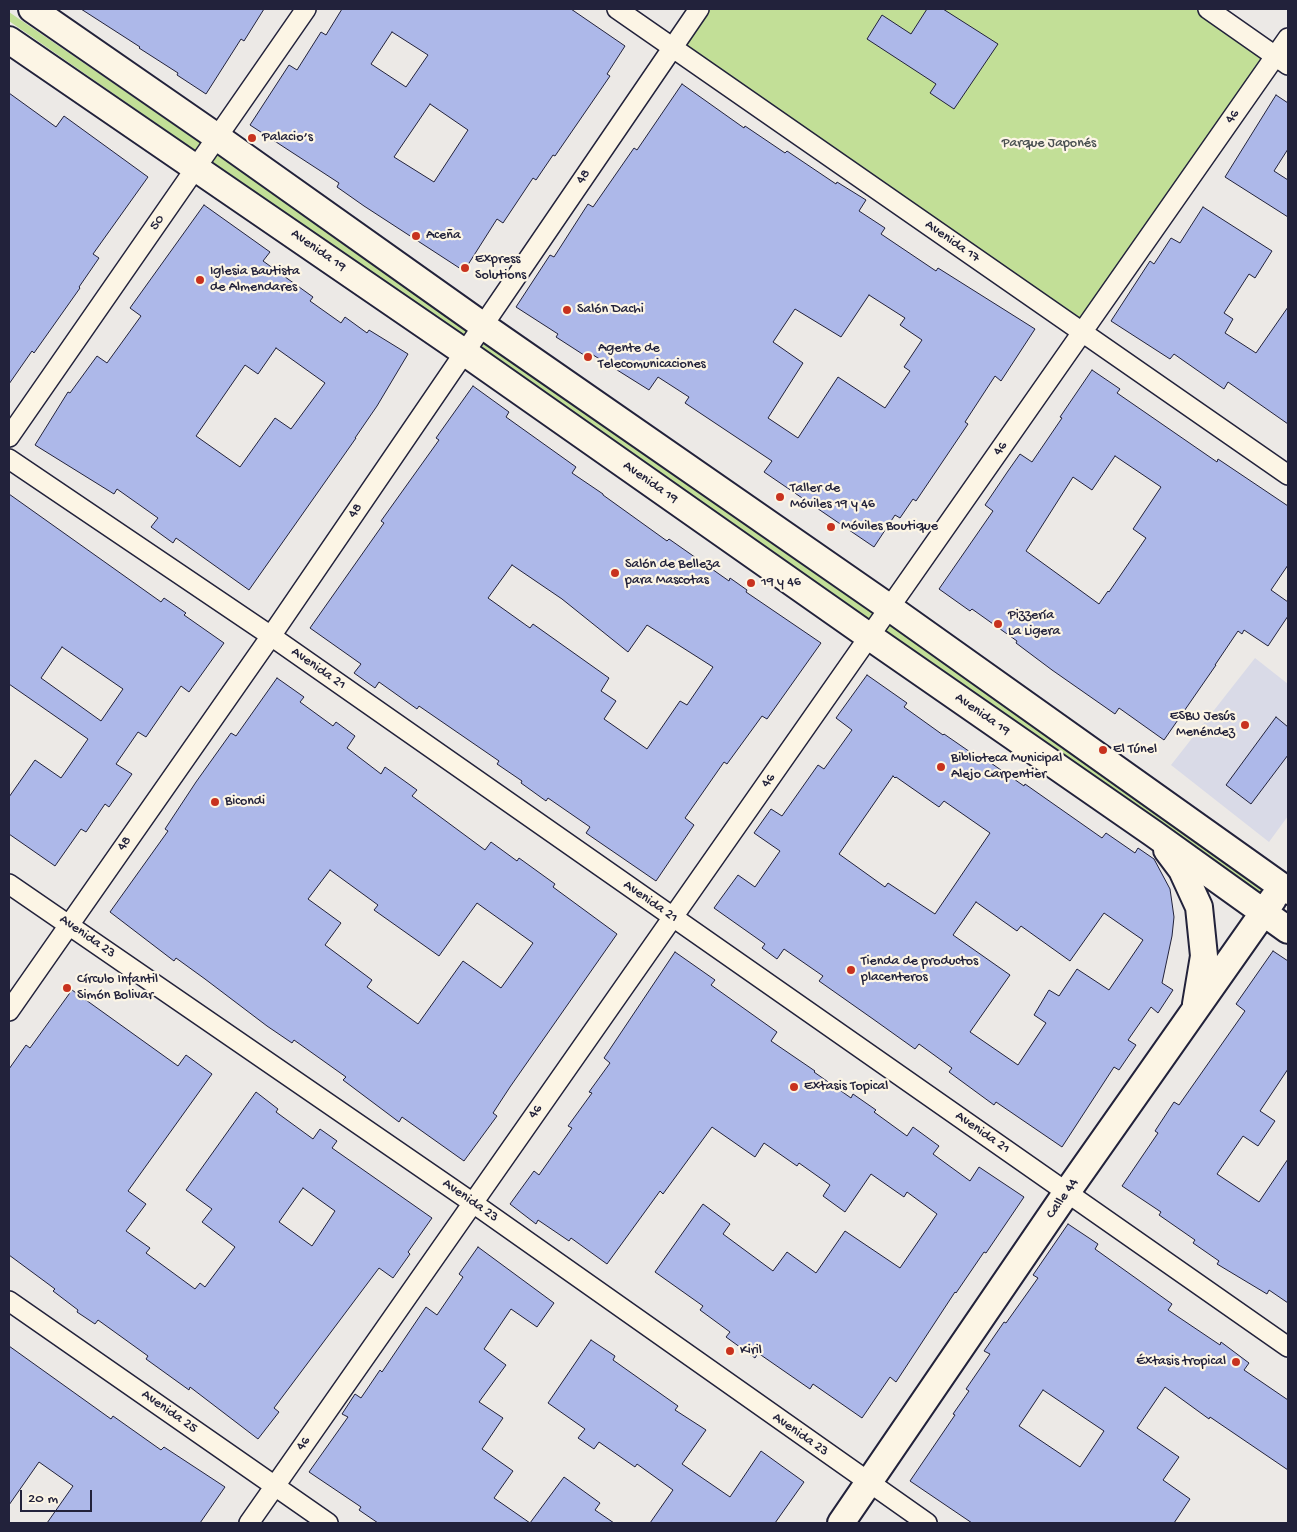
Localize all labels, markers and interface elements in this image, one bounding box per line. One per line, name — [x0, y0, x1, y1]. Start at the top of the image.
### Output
street label: 46 — [1222, 107, 1244, 127]
place label: Palacio’s — [262, 130, 313, 146]
marker: Palacio’s — [246, 132, 258, 144]
park label: Parque Japonés — [1002, 136, 1096, 152]
street label: 48 — [573, 166, 595, 188]
street label: 50 — [147, 212, 169, 234]
street label: Avenida 17 — [921, 217, 983, 267]
street label: Avenida 19 — [287, 226, 349, 276]
place label: Aceña — [426, 228, 461, 244]
marker: Aceña — [410, 230, 422, 242]
place label: Express Solutions — [475, 252, 526, 284]
marker: Express Solutions — [459, 262, 471, 274]
place label: Iglesia Bautista de Almendares — [210, 264, 300, 296]
marker: Iglesia Bautista de Almendares — [194, 274, 206, 286]
place label: Salón Dachi — [577, 302, 644, 318]
marker: Salón Dachi — [561, 304, 573, 316]
place label: Agente de Telecomunicaciones — [598, 341, 706, 374]
marker: Agente de Telecomunicaciones — [582, 351, 594, 363]
street label: 46 — [990, 439, 1012, 459]
street label: Avenida 19 — [619, 458, 681, 508]
place label: Taller de Móviles 19 y 46 — [790, 481, 875, 514]
marker: Taller de Móviles 19 y 46 — [774, 491, 786, 503]
street label: 48 — [345, 500, 367, 522]
place label: Móviles Boutique — [841, 519, 938, 535]
marker: Móviles Boutique — [825, 521, 837, 533]
place label: Salón de Belleza para Mascotas — [625, 557, 720, 590]
marker: Salón de Belleza para Mascotas — [609, 567, 621, 579]
place label: 19 y 46 — [761, 575, 801, 591]
marker: 19 y 46 — [745, 577, 757, 589]
place label: Pizzería La Ligera — [1008, 608, 1060, 640]
marker: Pizzería La Ligera — [992, 618, 1004, 630]
street label: Avenida 21 — [287, 644, 349, 694]
street label: Avenida 19 — [951, 690, 1013, 740]
place label: ESBU Jesús Menéndez — [1170, 709, 1235, 742]
marker: ESBU Jesús Menéndez — [1239, 719, 1251, 731]
place label: El Túnel — [1113, 742, 1157, 758]
marker: El Túnel — [1097, 744, 1109, 756]
place label: Biblioteca Municipal Alejo Carpentier — [951, 751, 1062, 784]
marker: Biblioteca Municipal Alejo Carpentier — [935, 761, 947, 773]
street label: 46 — [758, 771, 780, 791]
place label: Bicondi — [225, 794, 265, 810]
marker: Bicondi — [209, 796, 221, 808]
street label: 48 — [114, 833, 136, 855]
street label: Avenida 21 — [619, 877, 681, 927]
street label: Avenida 23 — [56, 912, 118, 962]
place label: Tienda de productos placenteros — [861, 954, 978, 986]
marker: Tienda de productos placenteros — [845, 964, 857, 976]
place label: Círculo Infantil Simón Bolivar — [77, 972, 158, 1004]
marker: Círculo Infantil Simón Bolivar — [61, 982, 73, 994]
place label: Extasis Topical — [804, 1079, 888, 1095]
marker: Extasis Topical — [788, 1081, 800, 1093]
street label: 46 — [525, 1102, 547, 1122]
street label: Avenida 21 — [951, 1108, 1013, 1158]
street label: Avenida 23 — [439, 1176, 501, 1226]
street label: Calle 44 — [1043, 1176, 1083, 1222]
place label: Kiril — [740, 1343, 762, 1359]
marker: Kiril — [724, 1345, 736, 1357]
place label: Éxtasis tropical — [1136, 1354, 1226, 1370]
marker: Éxtasis tropical — [1230, 1356, 1242, 1368]
street label: Avenida 25 — [138, 1387, 200, 1437]
street label: Avenida 23 — [769, 1410, 831, 1460]
street label: 46 — [293, 1434, 315, 1454]
scale bar — [22, 1480, 95, 1512]
text: 20 m — [28, 1490, 58, 1508]

